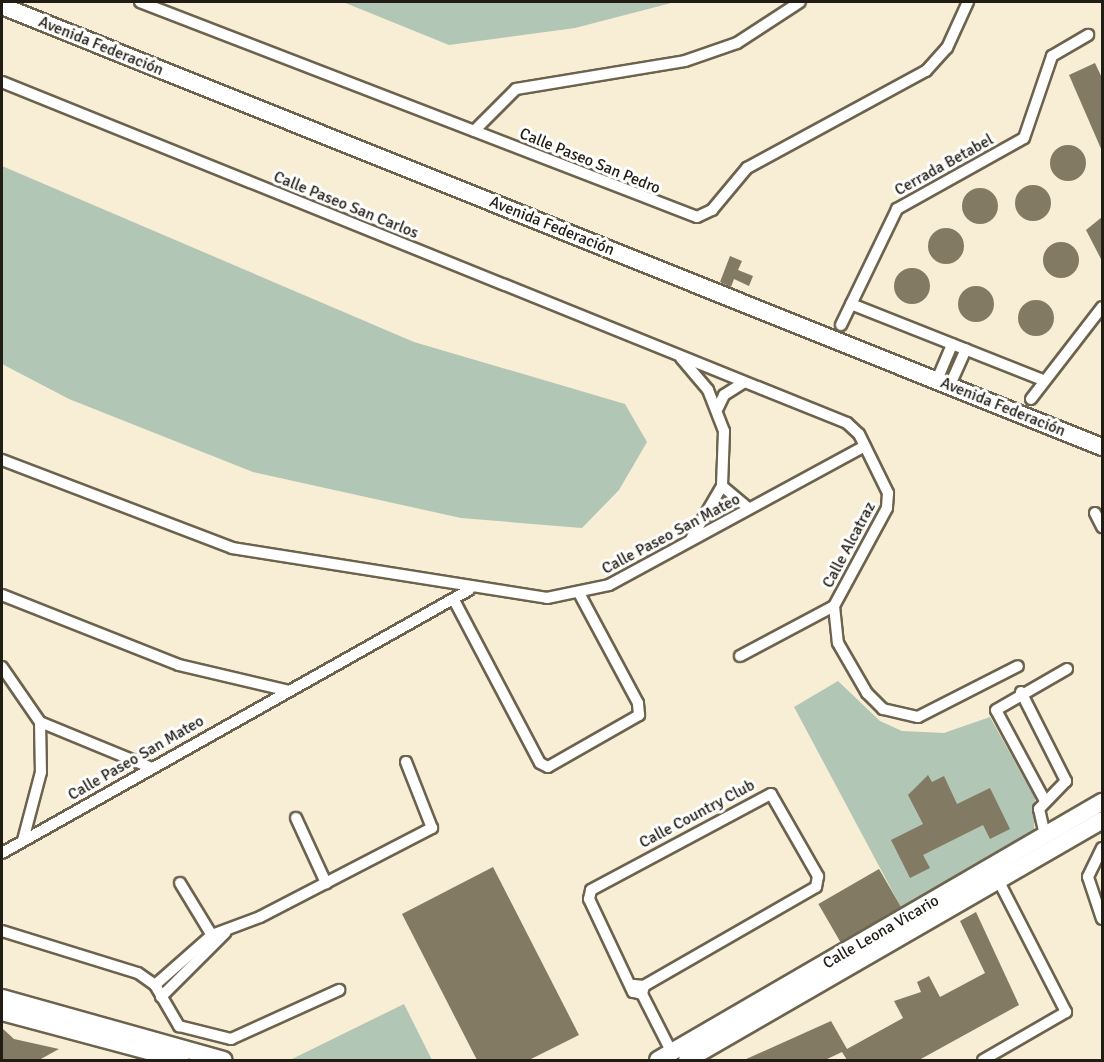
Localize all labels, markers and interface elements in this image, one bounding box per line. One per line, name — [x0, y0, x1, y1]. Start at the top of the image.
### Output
street label: Avenida Federación — [36, 12, 166, 80]
street label: Calle Paseo San Pedro — [517, 124, 663, 198]
street label: Cerrada Betabel — [891, 130, 997, 200]
street label: Calle Paseo San Carlos — [271, 167, 421, 243]
street label: Avenida Federación — [487, 192, 617, 260]
street label: Avenida Federación — [938, 373, 1068, 441]
street label: Calle Paseo San Mateo — [599, 489, 743, 579]
street label: Calle Alcatraz — [818, 499, 880, 591]
street label: Calle Paseo San Mateo — [65, 711, 207, 805]
street label: Calle Country Club — [636, 776, 758, 852]
street label: Calle Leona Vicario — [820, 891, 942, 973]

